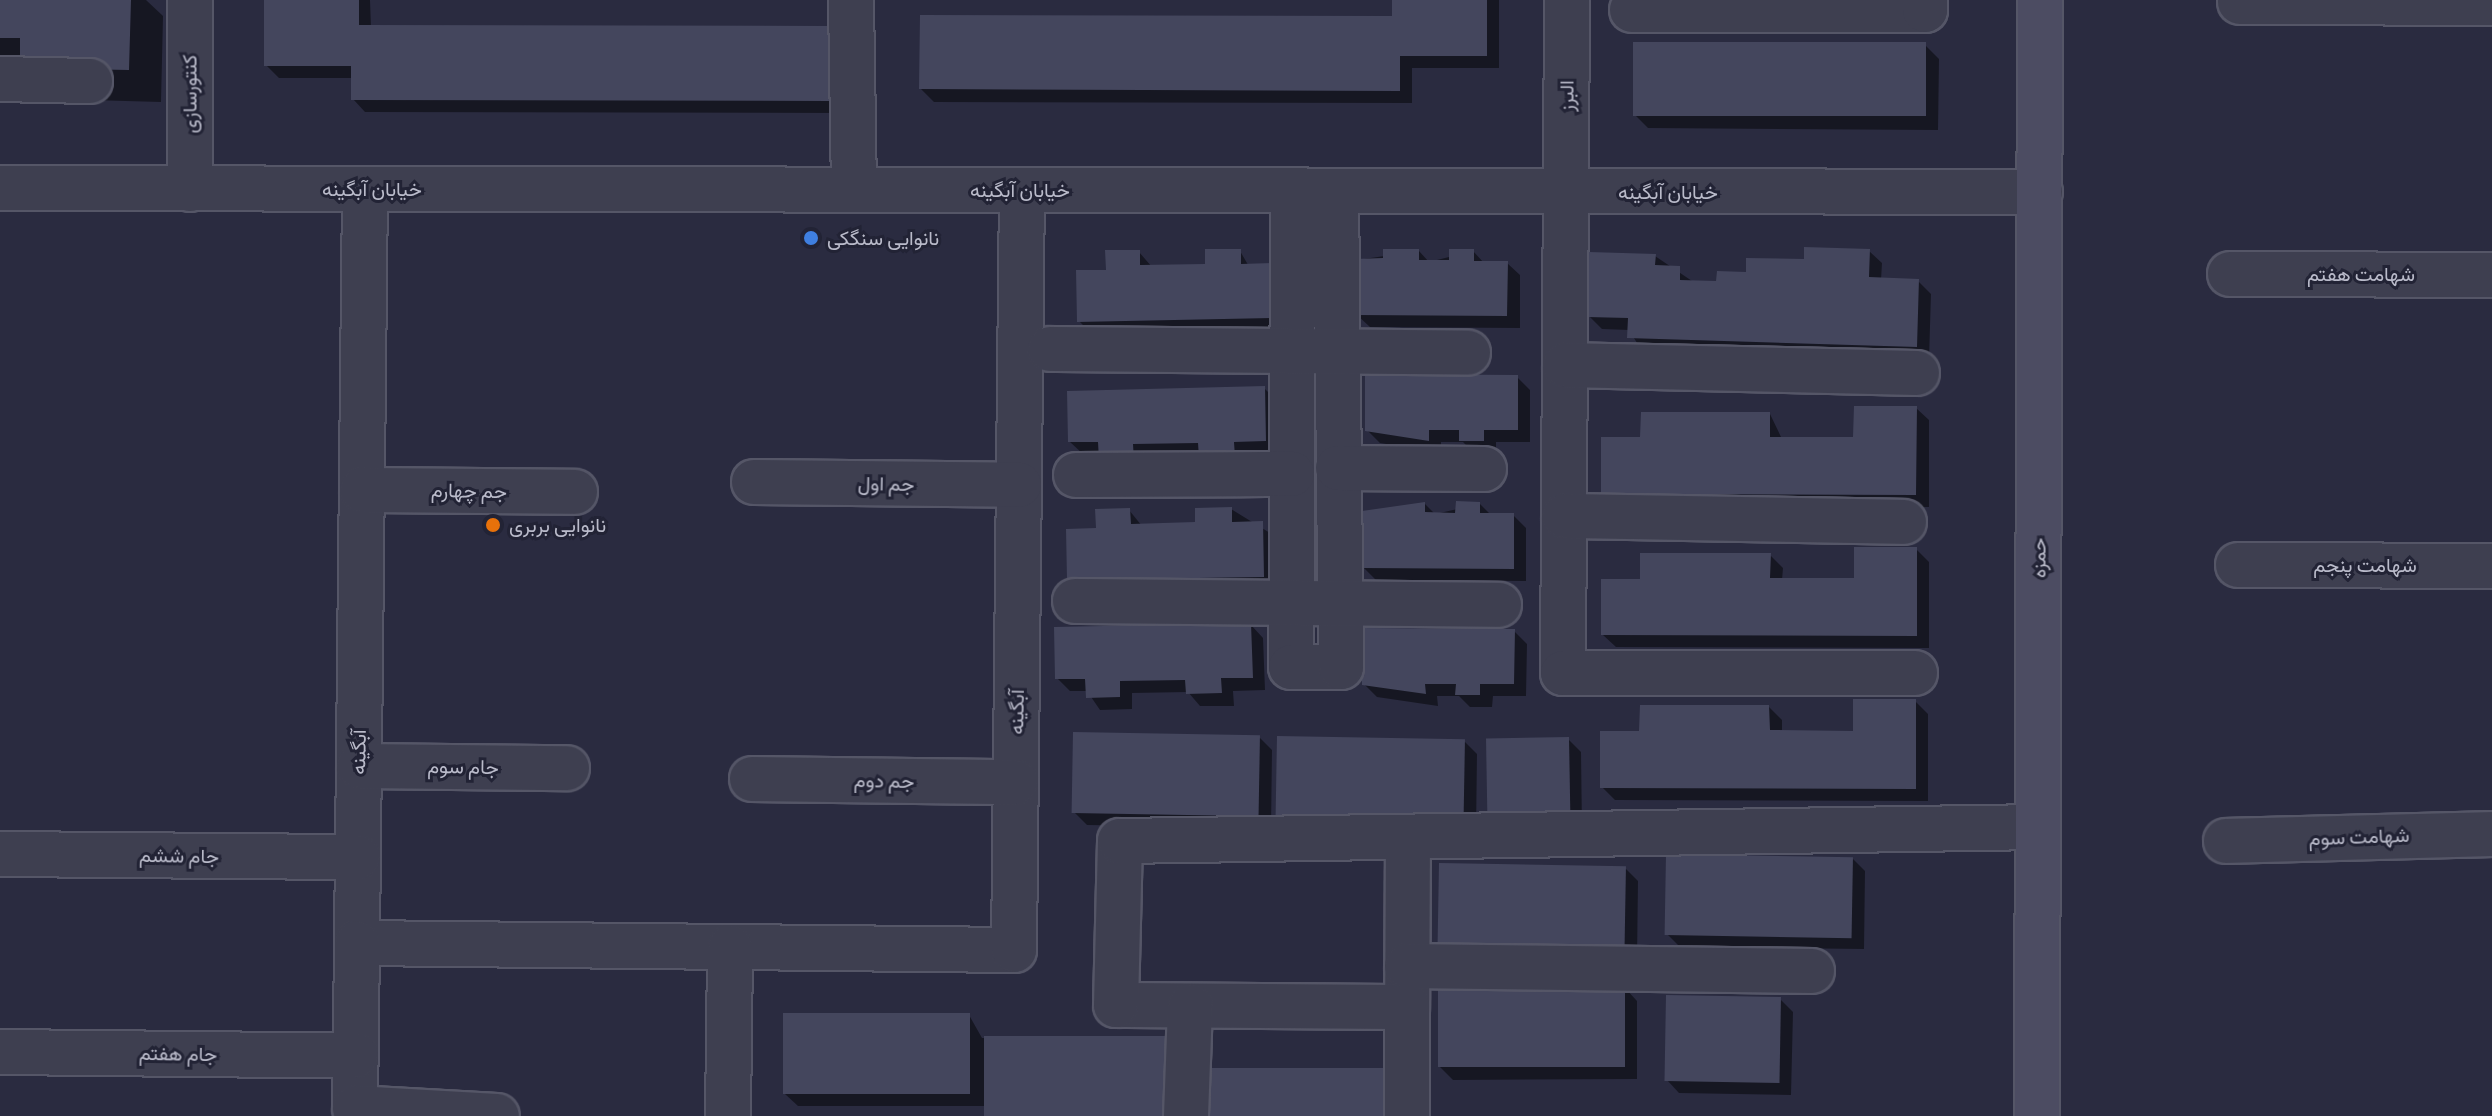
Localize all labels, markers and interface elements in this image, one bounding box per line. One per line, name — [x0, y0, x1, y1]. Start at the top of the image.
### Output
street label: کنتورسازی — [178, 55, 202, 133]
street label: البرز — [1555, 80, 1579, 112]
street label: خیابان آبگینه — [322, 177, 422, 201]
street label: خیابان آبگینه — [970, 178, 1070, 202]
street label: خیابان آبگینه — [1618, 180, 1718, 204]
place label: نانوایی سنگکی — [827, 226, 939, 250]
marker: نانوایی سنگکی — [802, 229, 820, 247]
street label: شهامت هفتم — [2307, 262, 2415, 286]
street label: جم اول — [857, 472, 915, 496]
street label: جم چهارم — [431, 478, 507, 504]
place label: نانوایی بربری — [509, 513, 606, 537]
marker: نانوایی بربری — [484, 516, 502, 534]
street label: حمزه — [2027, 538, 2051, 578]
street label: شهامت پنجم — [2313, 553, 2417, 577]
street label: آبگینه — [1005, 689, 1029, 735]
street label: آبگینه — [347, 729, 371, 775]
street label: جام سوم — [427, 754, 499, 780]
street label: جم دوم — [853, 768, 915, 794]
street label: شهامت سوم — [2308, 823, 2410, 851]
street label: جام ششم — [139, 843, 219, 869]
street label: جام هفتم — [139, 1041, 217, 1067]

